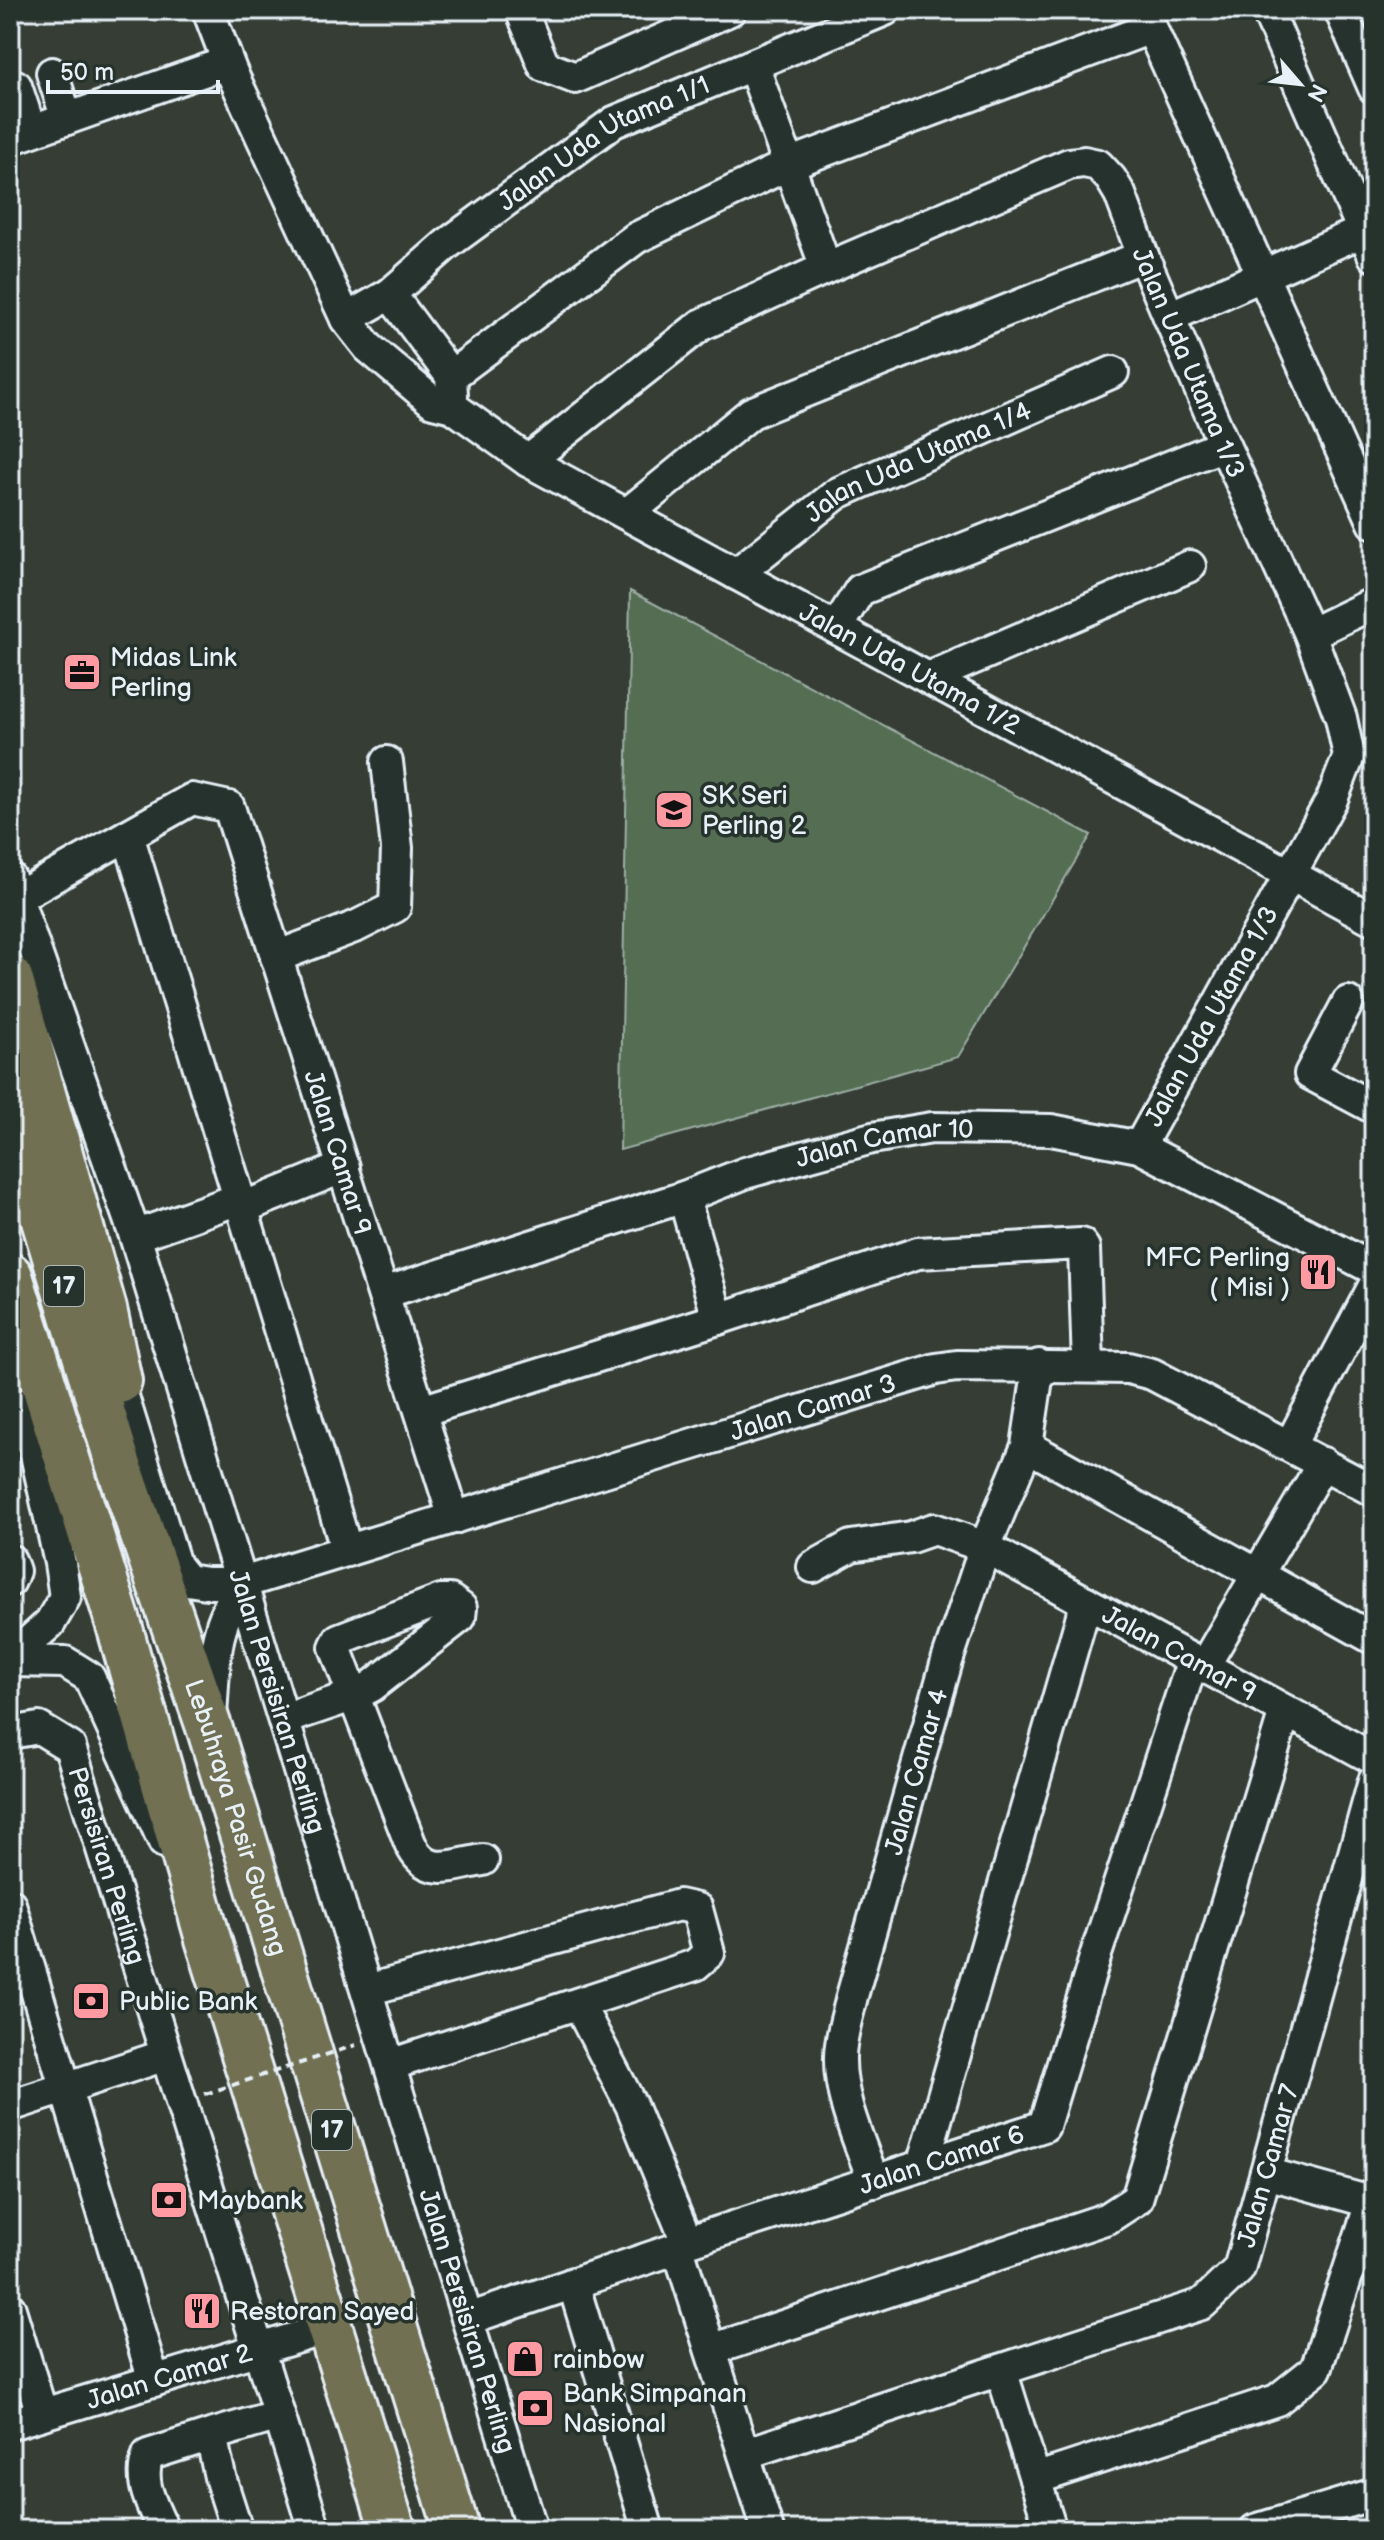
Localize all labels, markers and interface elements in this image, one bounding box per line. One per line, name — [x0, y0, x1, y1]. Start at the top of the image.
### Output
scale bar — [48, 44, 218, 94]
north arrow — [1260, 44, 1340, 124]
text: 50 m — [60, 58, 114, 87]
street label: Jalan Uda Utama 1/1 — [493, 70, 714, 218]
text: N — [1301, 79, 1332, 106]
street label: Jalan Uda Utama 1/3 — [1124, 244, 1251, 483]
street label: Jalan Uda Utama 1/4 — [800, 396, 1037, 530]
street label: Jalan Uda Utama 1/2 — [794, 597, 1026, 743]
place label: Midas Link Perling — [110, 643, 237, 704]
office icon: Midas Link Perling — [61, 651, 103, 693]
place label: SK Seri Perling 2 — [702, 781, 807, 842]
school or university icon: SK Seri Perling 2 — [653, 789, 695, 831]
street label: Jalan Uda Utama 1/3 — [1139, 901, 1286, 1132]
street label: Jalan Camar 9 — [296, 1067, 377, 1239]
street label: Jalan Camar 10 — [792, 1114, 974, 1175]
place label: MFC Perling ( Misi ) — [1145, 1243, 1290, 1304]
restaurant icon: MFC Perling ( Misi ) — [1297, 1251, 1339, 1293]
road number: 17 — [44, 1266, 84, 1306]
street label: Jalan Camar 3 — [727, 1368, 900, 1449]
street label: Jalan Persisiran Perling — [221, 1566, 331, 1838]
street label: Jalan Camar 9 — [1096, 1600, 1261, 1709]
street label: Lebuhraya Pasir Gudang — [177, 1676, 293, 1960]
street label: Jalan Camar 4 — [879, 1685, 955, 1859]
street label: Persisiran Perling — [60, 1763, 151, 1968]
bank icon: Public Bank — [70, 1980, 112, 2022]
place label: Public Bank — [119, 1987, 257, 2018]
street label: Jalan Camar 7 — [1232, 2081, 1306, 2251]
road number: 17 — [312, 2110, 352, 2150]
street label: Jalan Camar 6 — [855, 2120, 1028, 2202]
bank icon: Maybank — [148, 2179, 190, 2221]
street label: Jalan Persisiran Perling — [411, 2185, 522, 2457]
place label: Maybank — [197, 2186, 303, 2217]
restaurant icon: Restoran Sayed — [181, 2290, 223, 2332]
place label: Restoran Sayed — [230, 2297, 414, 2328]
street label: Jalan Camar 2 — [83, 2338, 256, 2417]
shop icon: rainbow — [504, 2338, 546, 2380]
place label: rainbow — [553, 2345, 645, 2376]
place label: Bank Simpanan Nasional — [563, 2379, 747, 2440]
bank icon: Bank Simpanan Nasional — [514, 2387, 556, 2429]

